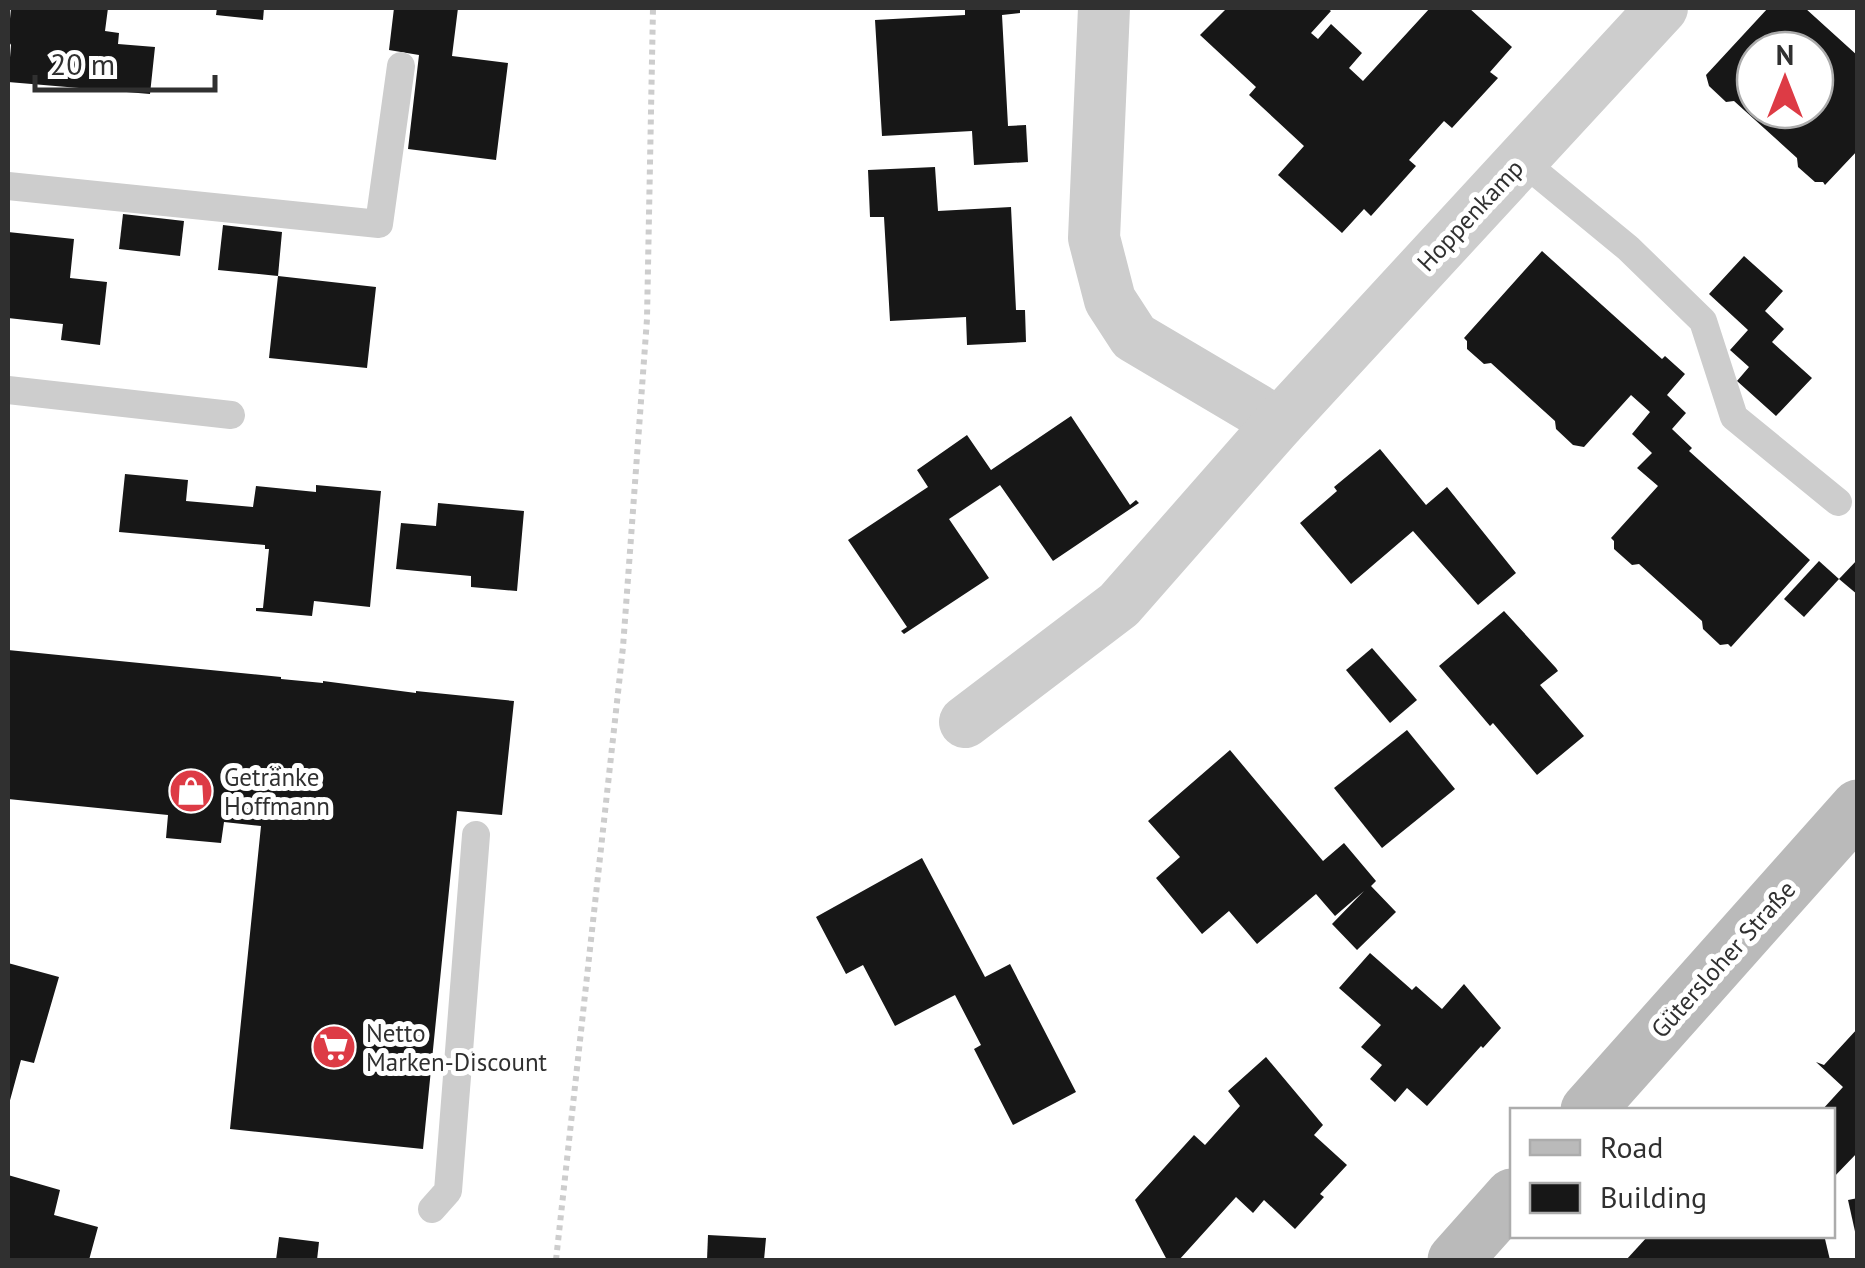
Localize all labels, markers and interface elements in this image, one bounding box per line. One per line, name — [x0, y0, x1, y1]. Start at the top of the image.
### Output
scale bar — [35, 30, 215, 92]
north arrow — [1735, 30, 1835, 130]
text: N — [1776, 36, 1794, 73]
text: 20 m — [50, 44, 115, 83]
street label: Hoppenkamp — [1410, 152, 1530, 278]
place label: Getränke Hoffmann — [224, 761, 330, 822]
shop icon: Getränke Hoffmann — [168, 768, 214, 814]
street label: Gütersloher Straße — [1644, 874, 1802, 1044]
place label: Netto Marken-Discount — [366, 1017, 548, 1078]
supermarket icon: Netto Marken-Discount — [311, 1024, 357, 1070]
legend — [1510, 1108, 1835, 1238]
text: Road — [1600, 1127, 1664, 1166]
text: Building — [1600, 1177, 1707, 1216]

